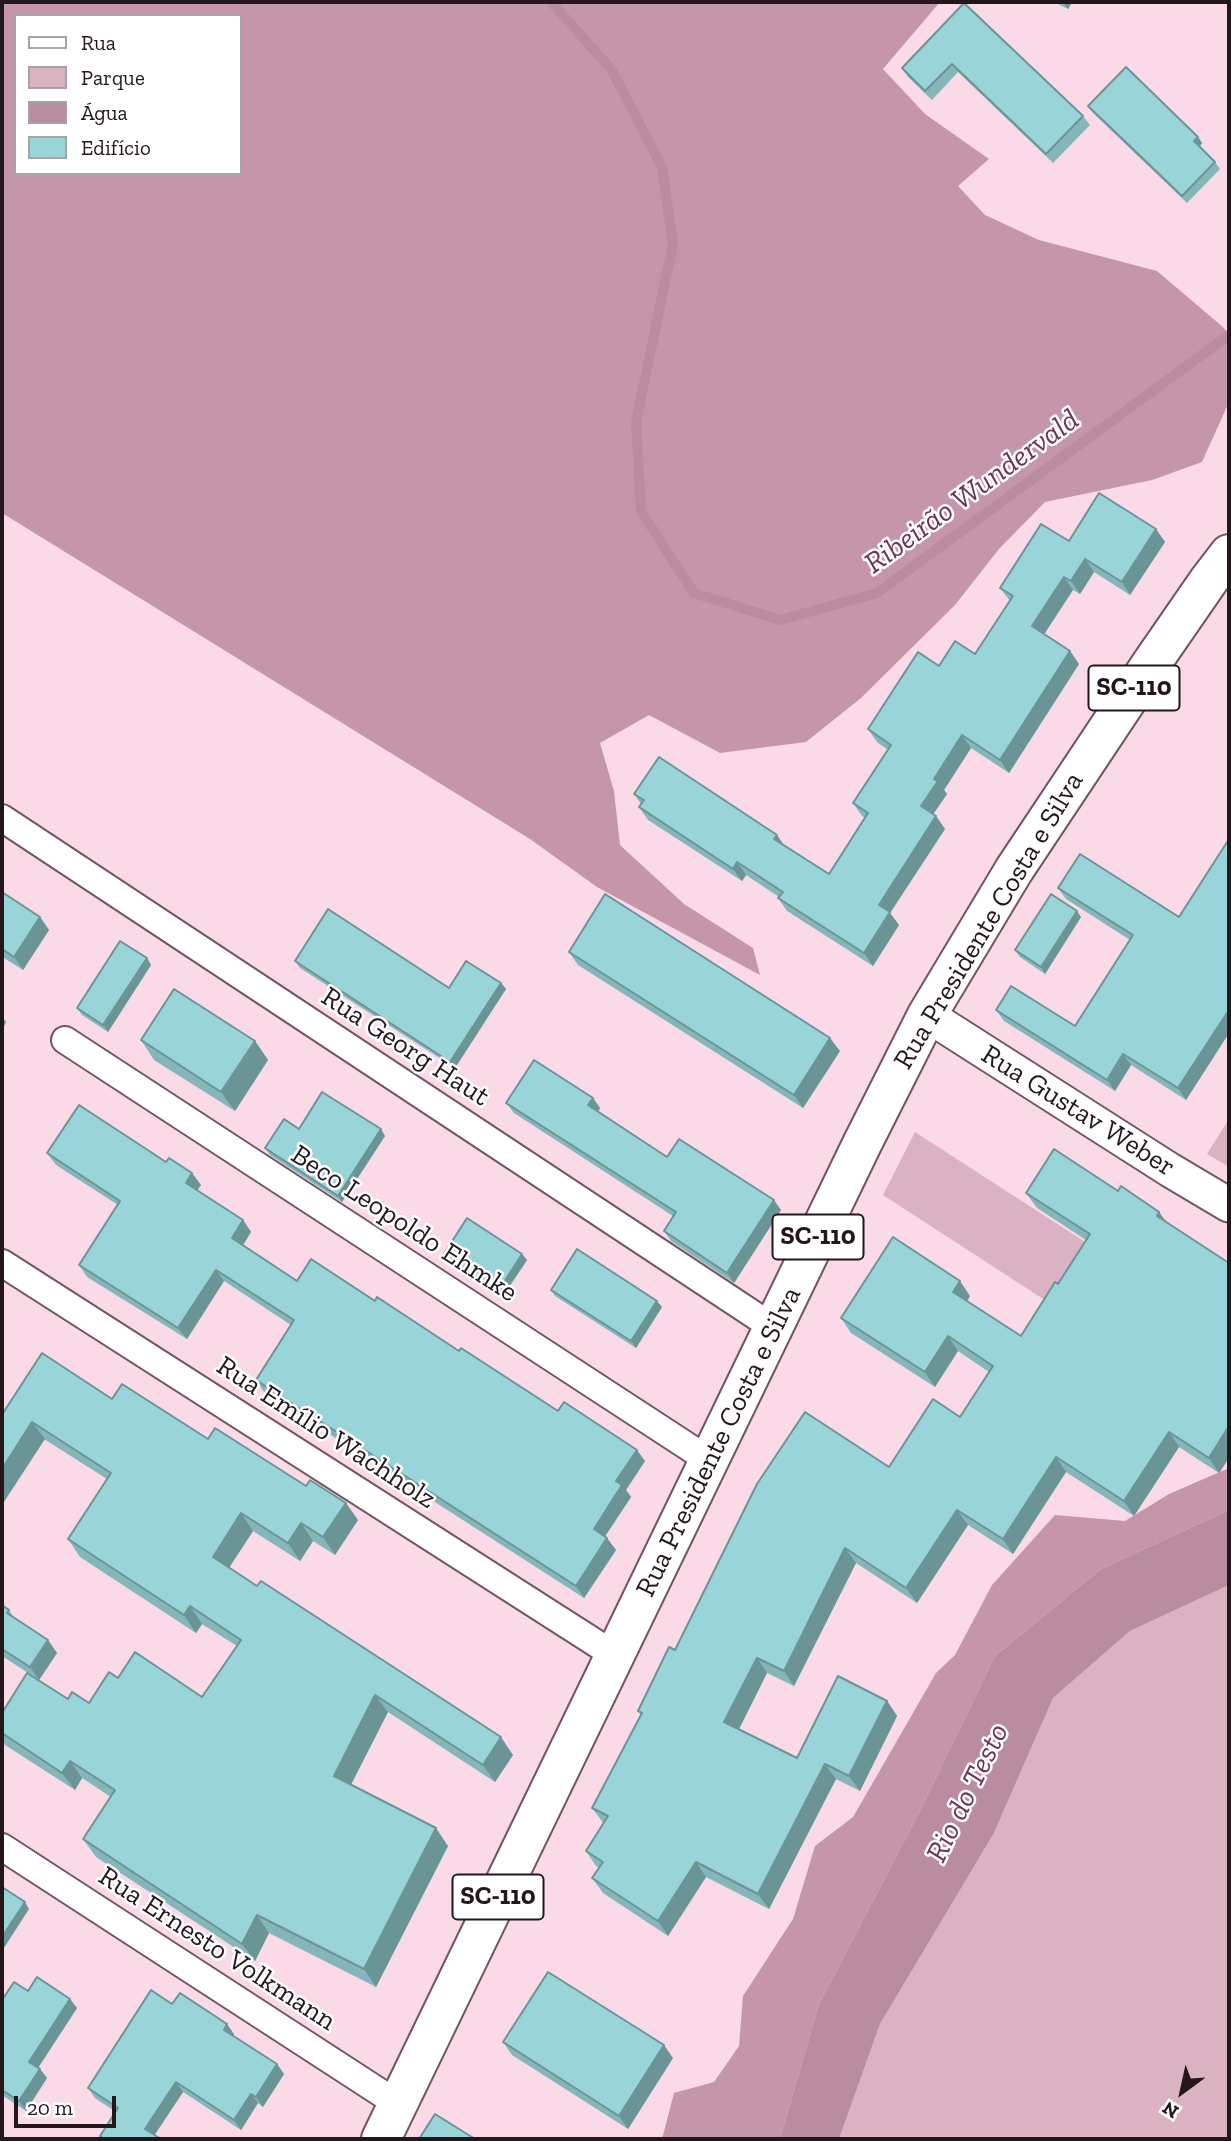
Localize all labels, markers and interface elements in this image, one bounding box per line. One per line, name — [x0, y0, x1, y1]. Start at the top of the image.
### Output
legend — [14, 14, 242, 175]
text: Rua — [81, 30, 116, 55]
text: Parque — [81, 65, 145, 90]
text: Água — [81, 100, 128, 125]
text: Edifício — [81, 135, 151, 160]
water label: Ribeirão Wundervald — [858, 402, 1086, 582]
road number: SC-110 — [1088, 666, 1180, 710]
street label: Rua Presidente Costa e Silva — [887, 766, 1091, 1076]
street label: Rua Georg Haut — [315, 980, 495, 1114]
street label: Rua Gustav Weber — [975, 1038, 1181, 1184]
street label: Beco Leopoldo Ehmke — [284, 1138, 524, 1310]
road number: SC-110 — [772, 1214, 864, 1260]
street label: Rua Presidente Costa e Silva — [629, 1282, 809, 1602]
street label: Rua Emílio Wachholz — [210, 1350, 442, 1516]
water label: Rio do Testo — [919, 1718, 1017, 1868]
street label: Rua Ernesto Volkmann — [92, 1860, 342, 2038]
road number: SC-110 — [452, 1874, 544, 1920]
north arrow — [1147, 2057, 1217, 2127]
scale bar — [18, 2082, 119, 2126]
text: 20 m — [27, 2095, 73, 2120]
text: N — [1158, 2096, 1183, 2124]

